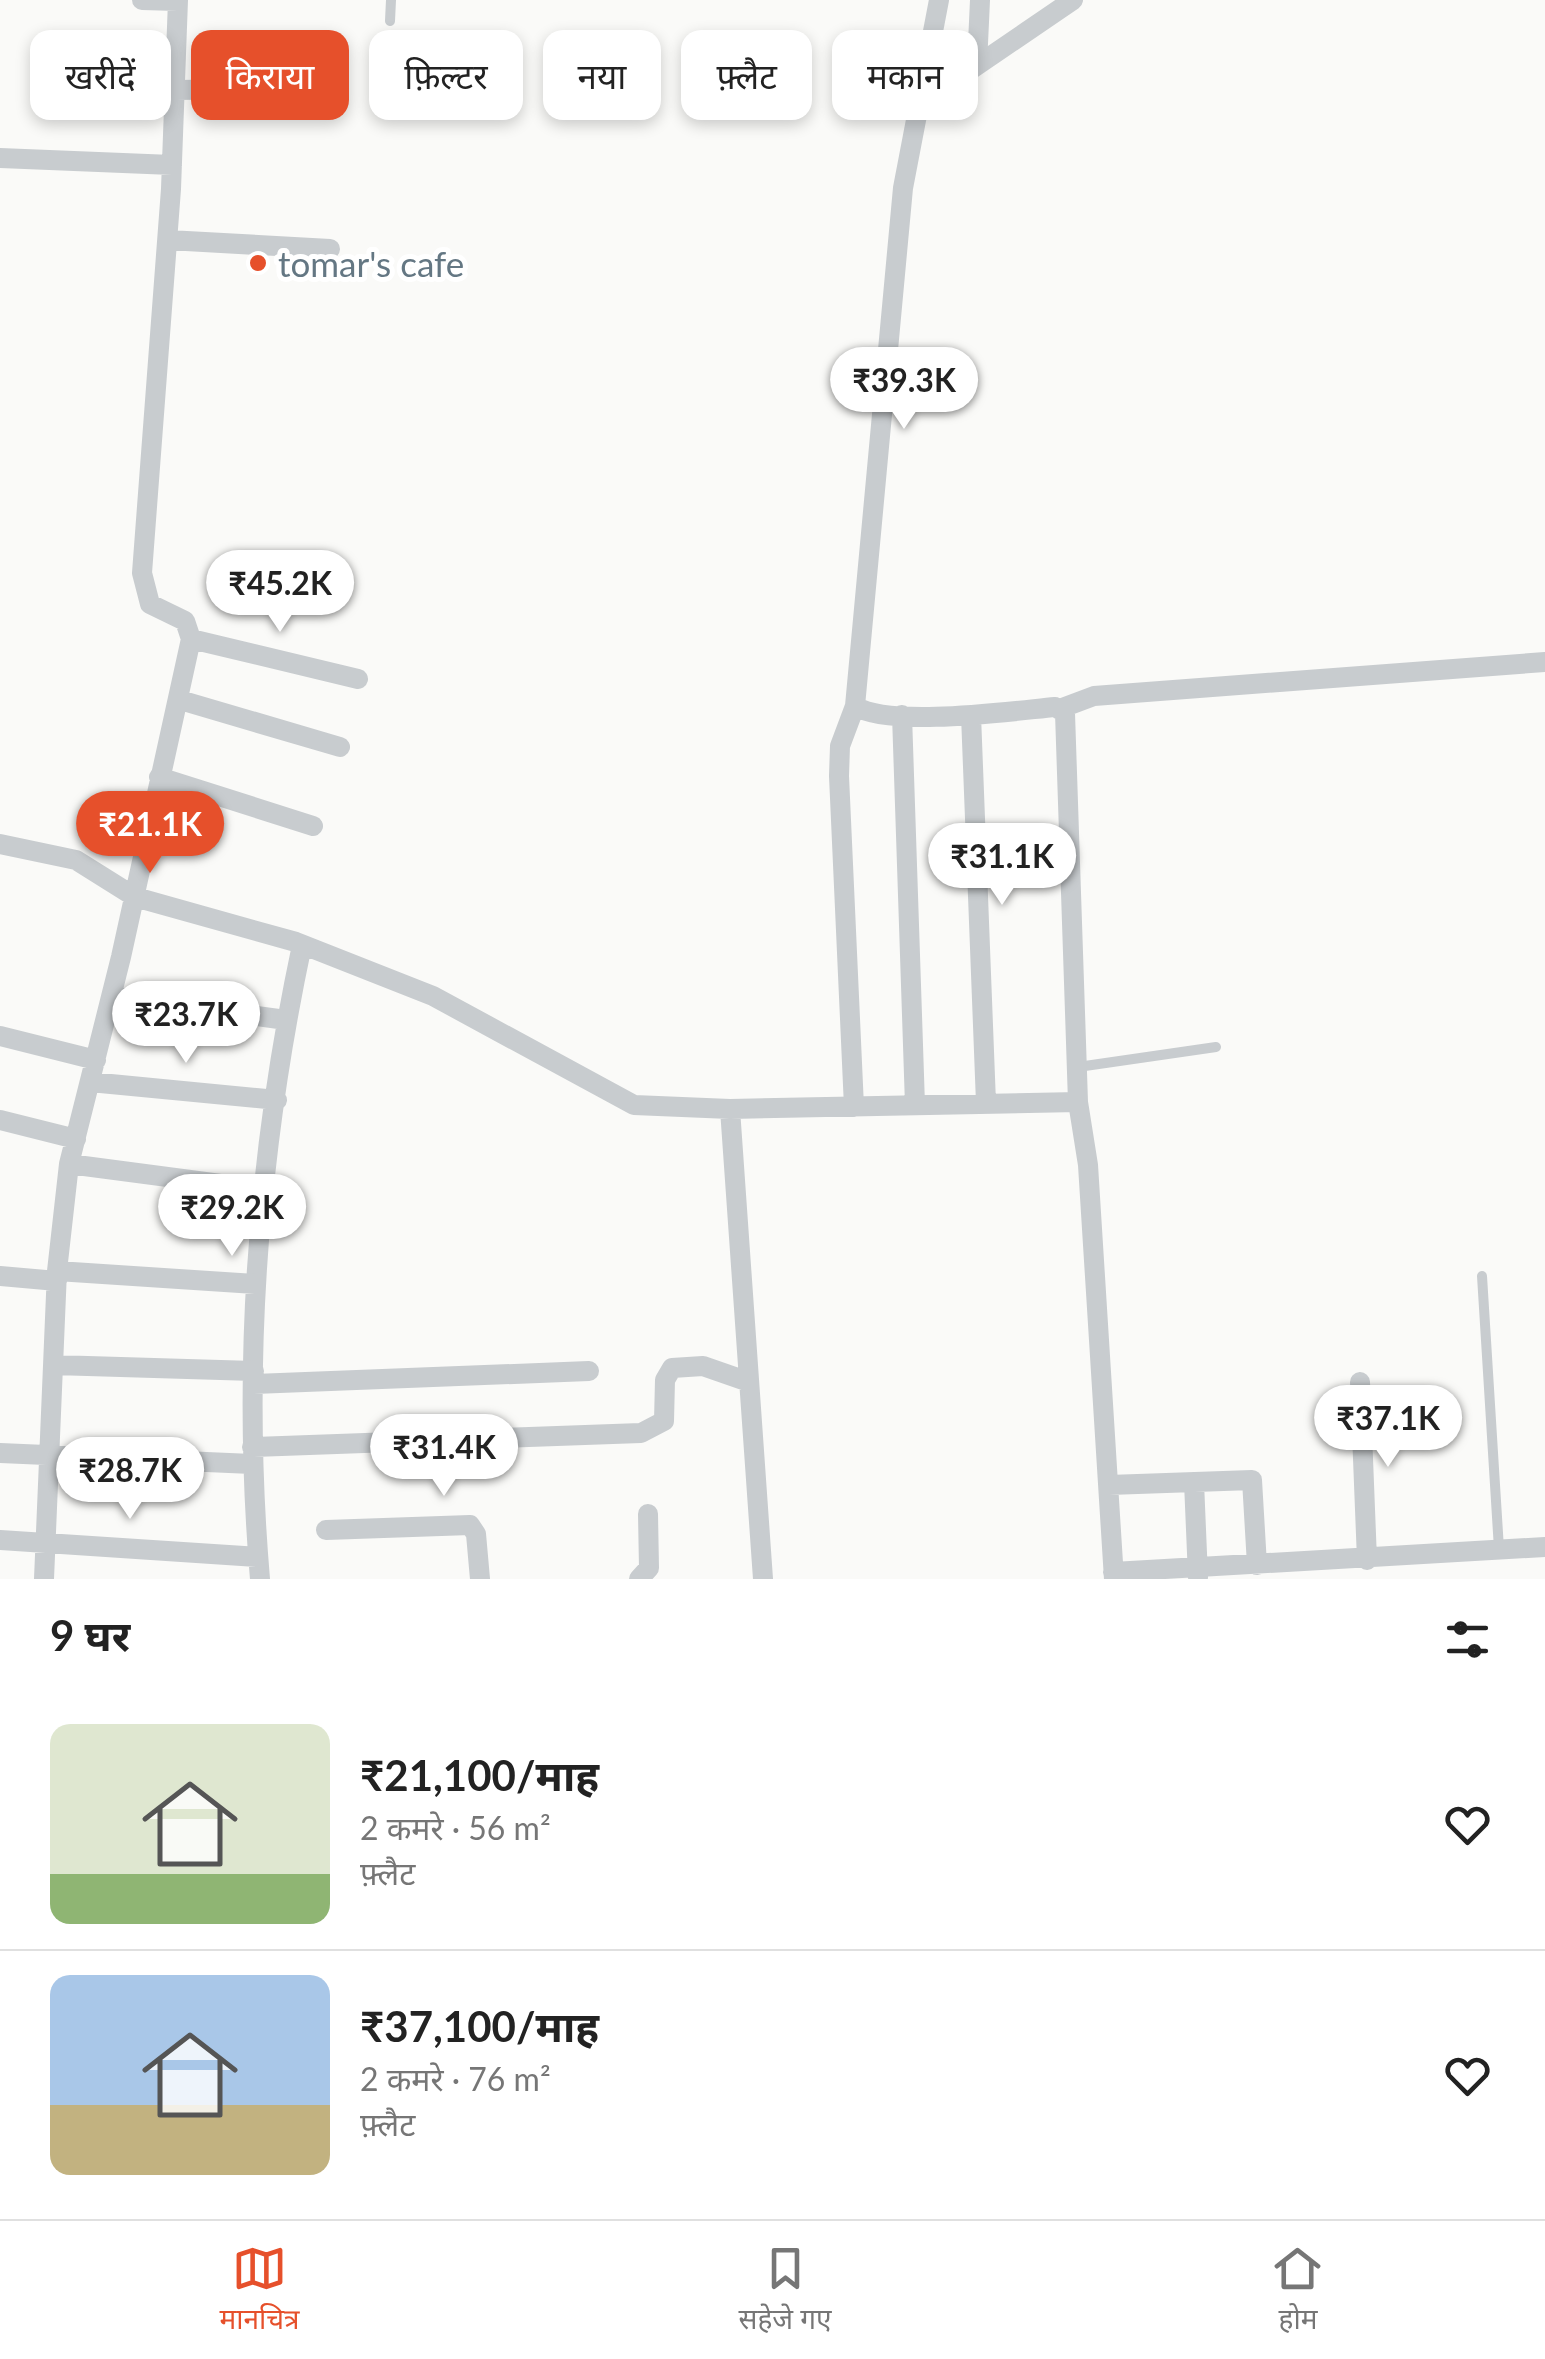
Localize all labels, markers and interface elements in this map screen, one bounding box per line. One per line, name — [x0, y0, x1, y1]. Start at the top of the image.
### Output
chip: खरीदें — [30, 30, 171, 120]
chip: किराया — [191, 30, 349, 120]
chip: फ़िल्टर — [369, 30, 523, 120]
chip: नया — [543, 30, 661, 120]
chip: फ़्लैट — [681, 30, 812, 120]
chip: मकान — [832, 30, 978, 120]
place label: tomar's cafe — [278, 242, 464, 284]
marker: tomar's cafe — [247, 252, 269, 274]
pin: ₹39.3K — [823, 347, 985, 432]
text: ₹39.3K — [852, 360, 956, 399]
pin: ₹45.2K — [199, 550, 361, 635]
text: ₹45.2K — [228, 563, 332, 602]
pin: ₹21.1K — [69, 791, 231, 876]
text: ₹21.1K — [98, 804, 202, 843]
pin: ₹31.1K — [921, 823, 1083, 908]
text: ₹31.1K — [950, 836, 1054, 875]
pin: ₹23.7K — [105, 981, 267, 1066]
text: ₹23.7K — [134, 994, 238, 1033]
pin: ₹29.2K — [151, 1174, 313, 1259]
text: ₹29.2K — [180, 1187, 284, 1226]
pin: ₹37.1K — [1307, 1385, 1469, 1470]
text: ₹37.1K — [1336, 1398, 1440, 1437]
pin: ₹31.4K — [363, 1414, 525, 1499]
text: ₹31.4K — [392, 1427, 496, 1466]
pin: ₹28.7K — [49, 1437, 211, 1522]
text: ₹28.7K — [78, 1450, 182, 1489]
text: 9 घर — [50, 1610, 130, 1660]
icon: filters — [1440, 1612, 1495, 1667]
text: ₹21,100/माह — [360, 1750, 599, 1800]
icon: home — [130, 1764, 250, 1884]
icon: heart — [1440, 1797, 1495, 1852]
text: 2 कमरे · 56 m² — [360, 1808, 551, 1847]
text: फ़्लैट — [360, 1853, 415, 1892]
text: ₹37,100/माह — [360, 2001, 599, 2051]
icon: home — [130, 2015, 250, 2135]
icon: heart — [1440, 2048, 1495, 2103]
text: 2 कमरे · 76 m² — [360, 2059, 551, 2098]
text: फ़्लैट — [360, 2104, 415, 2143]
tab: मानचित्र — [219, 2241, 300, 2340]
tab: सहेजे गए — [739, 2241, 832, 2340]
tab: होम — [1270, 2241, 1325, 2340]

